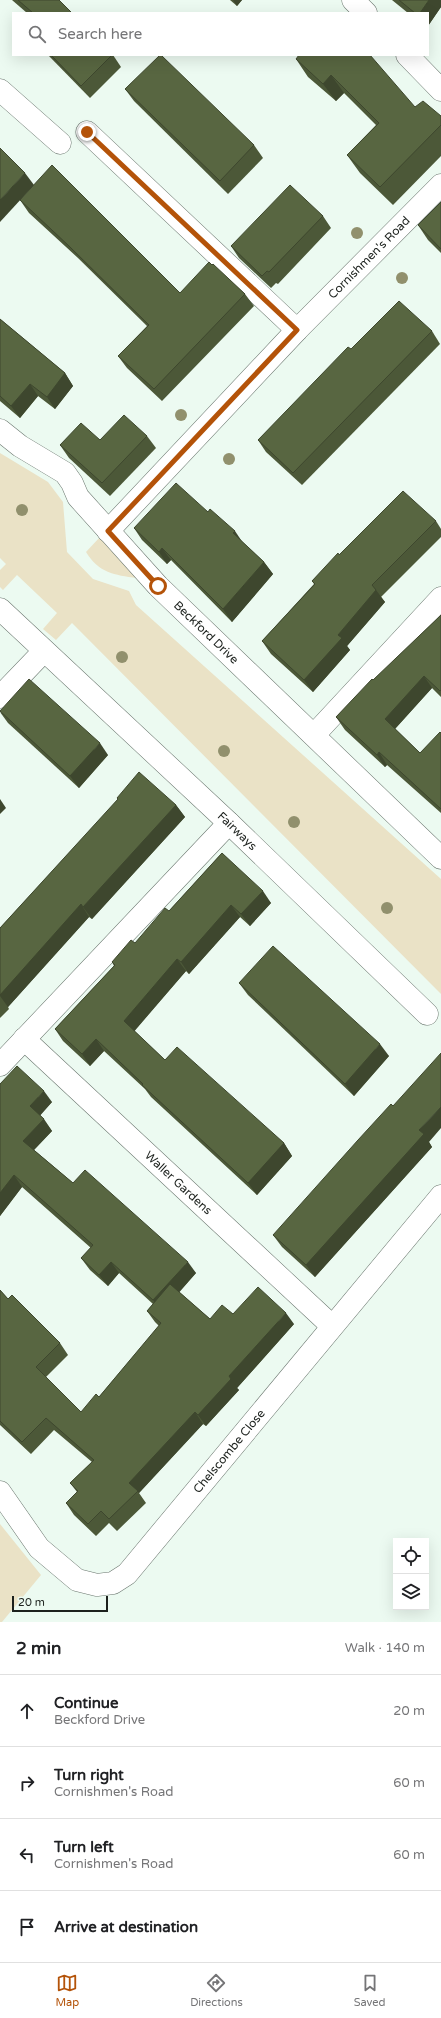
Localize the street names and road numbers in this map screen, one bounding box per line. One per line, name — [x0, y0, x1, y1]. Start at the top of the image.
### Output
street label: Cornishmen's Road — [325, 213, 413, 302]
street label: Beckford Drive — [171, 598, 242, 667]
street label: Fairways — [215, 809, 260, 853]
street label: Waller Gardens — [142, 1148, 215, 1218]
street label: Chelscombe Close — [190, 1406, 268, 1496]

